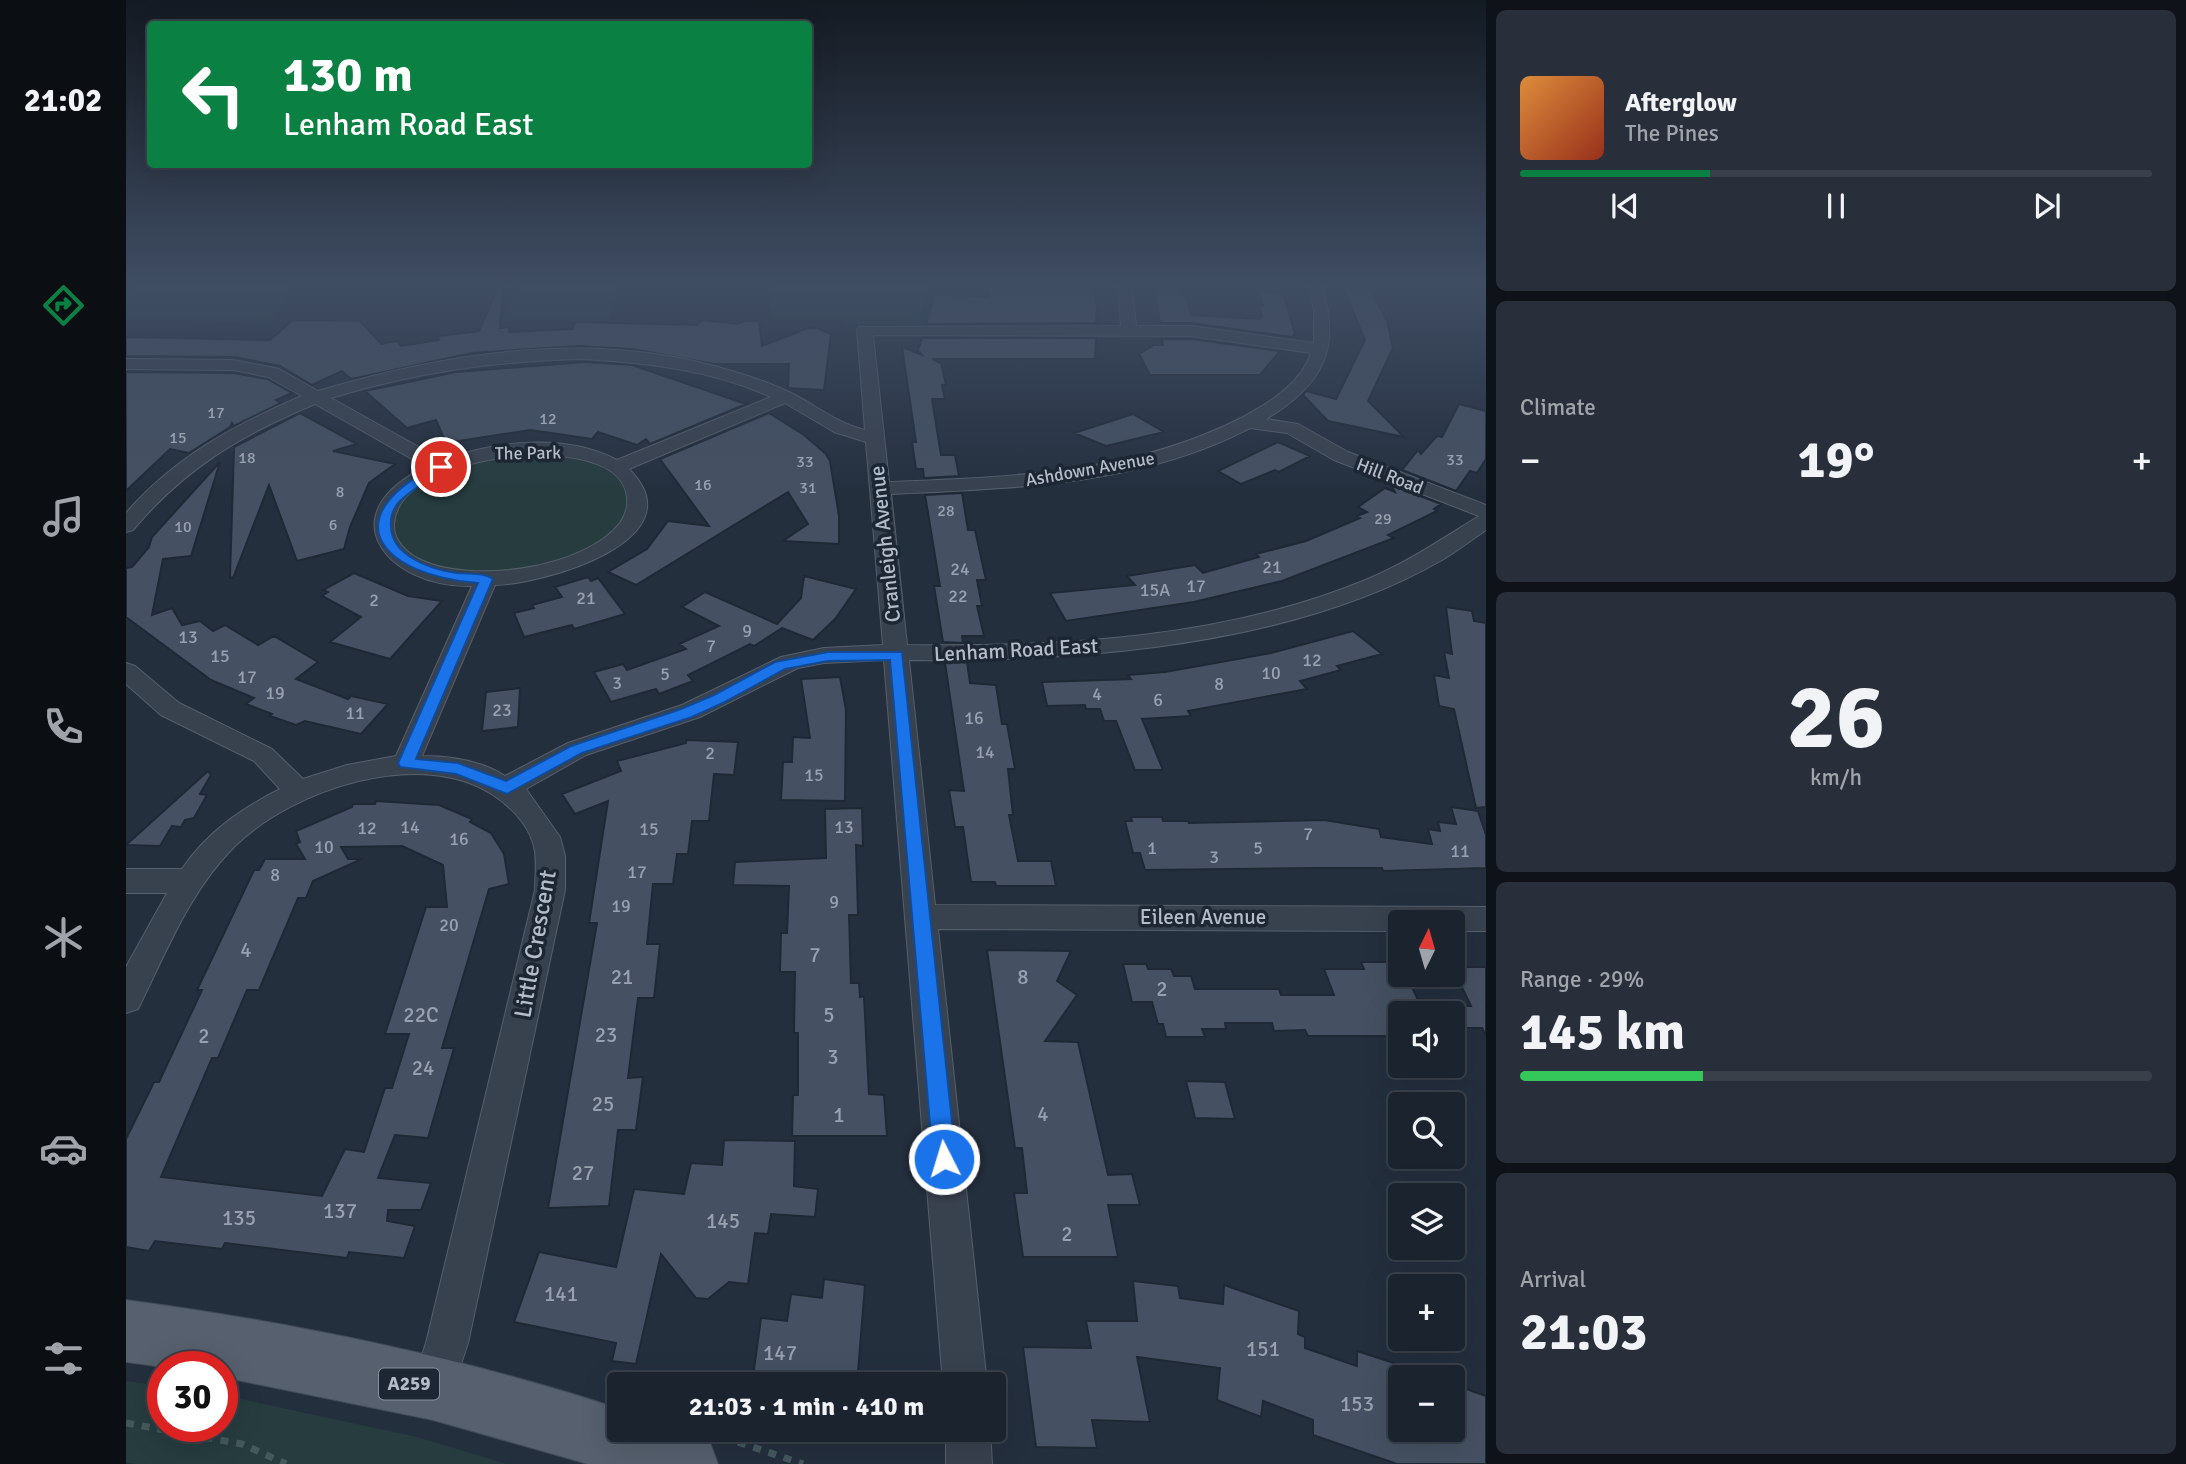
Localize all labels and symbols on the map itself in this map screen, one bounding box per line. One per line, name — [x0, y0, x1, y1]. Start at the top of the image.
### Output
house number: 17 — [207, 403, 225, 423]
house number: 12 — [539, 409, 557, 429]
house number: 15 — [169, 428, 187, 448]
pin — [411, 437, 471, 497]
street label: The Park — [495, 441, 561, 465]
street label: Ashdown Avenue — [1024, 447, 1156, 491]
house number: 18 — [238, 448, 256, 468]
house number: 33 — [1446, 450, 1464, 470]
house number: 33 — [796, 452, 814, 472]
street label: Hill Road — [1353, 453, 1427, 499]
street label: Cranleigh Avenue — [864, 464, 906, 624]
house number: 16 — [694, 475, 712, 495]
house number: 31 — [799, 478, 817, 498]
house number: 8 — [336, 482, 344, 502]
house number: 28 — [937, 501, 955, 521]
house number: 29 — [1374, 509, 1392, 529]
house number: 6 — [329, 515, 337, 535]
house number: 10 — [174, 517, 192, 537]
house number: 21 — [1262, 556, 1282, 578]
house number: 24 — [950, 558, 970, 580]
house number: 17 — [1186, 575, 1206, 597]
house number: 15A — [1140, 579, 1170, 601]
house number: 22 — [948, 585, 968, 607]
house number: 21 — [576, 587, 596, 609]
house number: 2 — [369, 589, 379, 611]
house number: 9 — [742, 620, 752, 642]
house number: 13 — [178, 626, 198, 648]
street label: Lenham Road East — [933, 633, 1099, 667]
house number: 7 — [706, 635, 716, 657]
house number: 15 — [210, 645, 230, 667]
house number: 12 — [1302, 649, 1322, 671]
house number: 10 — [1261, 662, 1281, 684]
house number: 5 — [660, 663, 670, 685]
house number: 17 — [237, 666, 257, 688]
house number: 3 — [612, 672, 622, 694]
house number: 8 — [1214, 673, 1224, 695]
house number: 19 — [265, 682, 285, 704]
house number: 4 — [1092, 683, 1102, 705]
house number: 6 — [1153, 689, 1163, 711]
house number: 23 — [492, 699, 512, 721]
house number: 11 — [345, 702, 365, 724]
house number: 16 — [964, 707, 984, 729]
house number: 14 — [975, 741, 995, 763]
house number: 2 — [705, 742, 715, 764]
house number: 15 — [804, 764, 824, 786]
house number: 14 — [400, 816, 420, 838]
house number: 13 — [834, 816, 854, 838]
house number: 12 — [357, 817, 377, 839]
house number: 15 — [639, 818, 659, 840]
house number: 7 — [1303, 823, 1313, 845]
house number: 16 — [449, 828, 469, 850]
house number: 10 — [314, 836, 334, 858]
house number: 1 — [1147, 837, 1157, 859]
house number: 5 — [1253, 837, 1263, 859]
house number: 11 — [1450, 840, 1470, 862]
house number: 3 — [1209, 846, 1219, 868]
house number: 17 — [627, 861, 647, 883]
house number: 8 — [270, 864, 280, 886]
street label: Little Crescent — [507, 868, 563, 1020]
house number: 9 — [829, 891, 839, 913]
house number: 19 — [611, 895, 631, 917]
street label: Eileen Avenue — [1140, 904, 1266, 930]
north arrow — [1388, 910, 1465, 987]
house number: 20 — [439, 914, 459, 936]
house number: 4 — [240, 937, 252, 963]
house number: 7 — [809, 942, 821, 968]
house number: 21 — [611, 964, 633, 990]
house number: 8 — [1017, 964, 1029, 990]
house number: 2 — [1156, 976, 1168, 1002]
house number: 22C — [403, 1002, 439, 1028]
house number: 5 — [823, 1002, 835, 1028]
house number: 23 — [595, 1022, 617, 1048]
house number: 2 — [198, 1023, 210, 1049]
house number: 3 — [827, 1044, 839, 1070]
house number: 24 — [412, 1055, 434, 1081]
house number: 25 — [592, 1091, 614, 1117]
house number: 4 — [1037, 1101, 1049, 1127]
house number: 1 — [833, 1102, 845, 1128]
position arrow — [907, 1122, 981, 1196]
house number: 27 — [572, 1160, 594, 1186]
house number: 137 — [323, 1198, 357, 1224]
house number: 135 — [222, 1205, 256, 1231]
house number: 145 — [706, 1208, 740, 1234]
house number: 2 — [1061, 1221, 1073, 1247]
house number: 141 — [544, 1281, 578, 1307]
house number: 151 — [1246, 1336, 1280, 1362]
house number: 147 — [763, 1340, 797, 1366]
speed limit sign: 30 — [147, 1351, 238, 1442]
road number: A259 — [379, 1368, 439, 1400]
house number: 153 — [1340, 1391, 1374, 1417]

